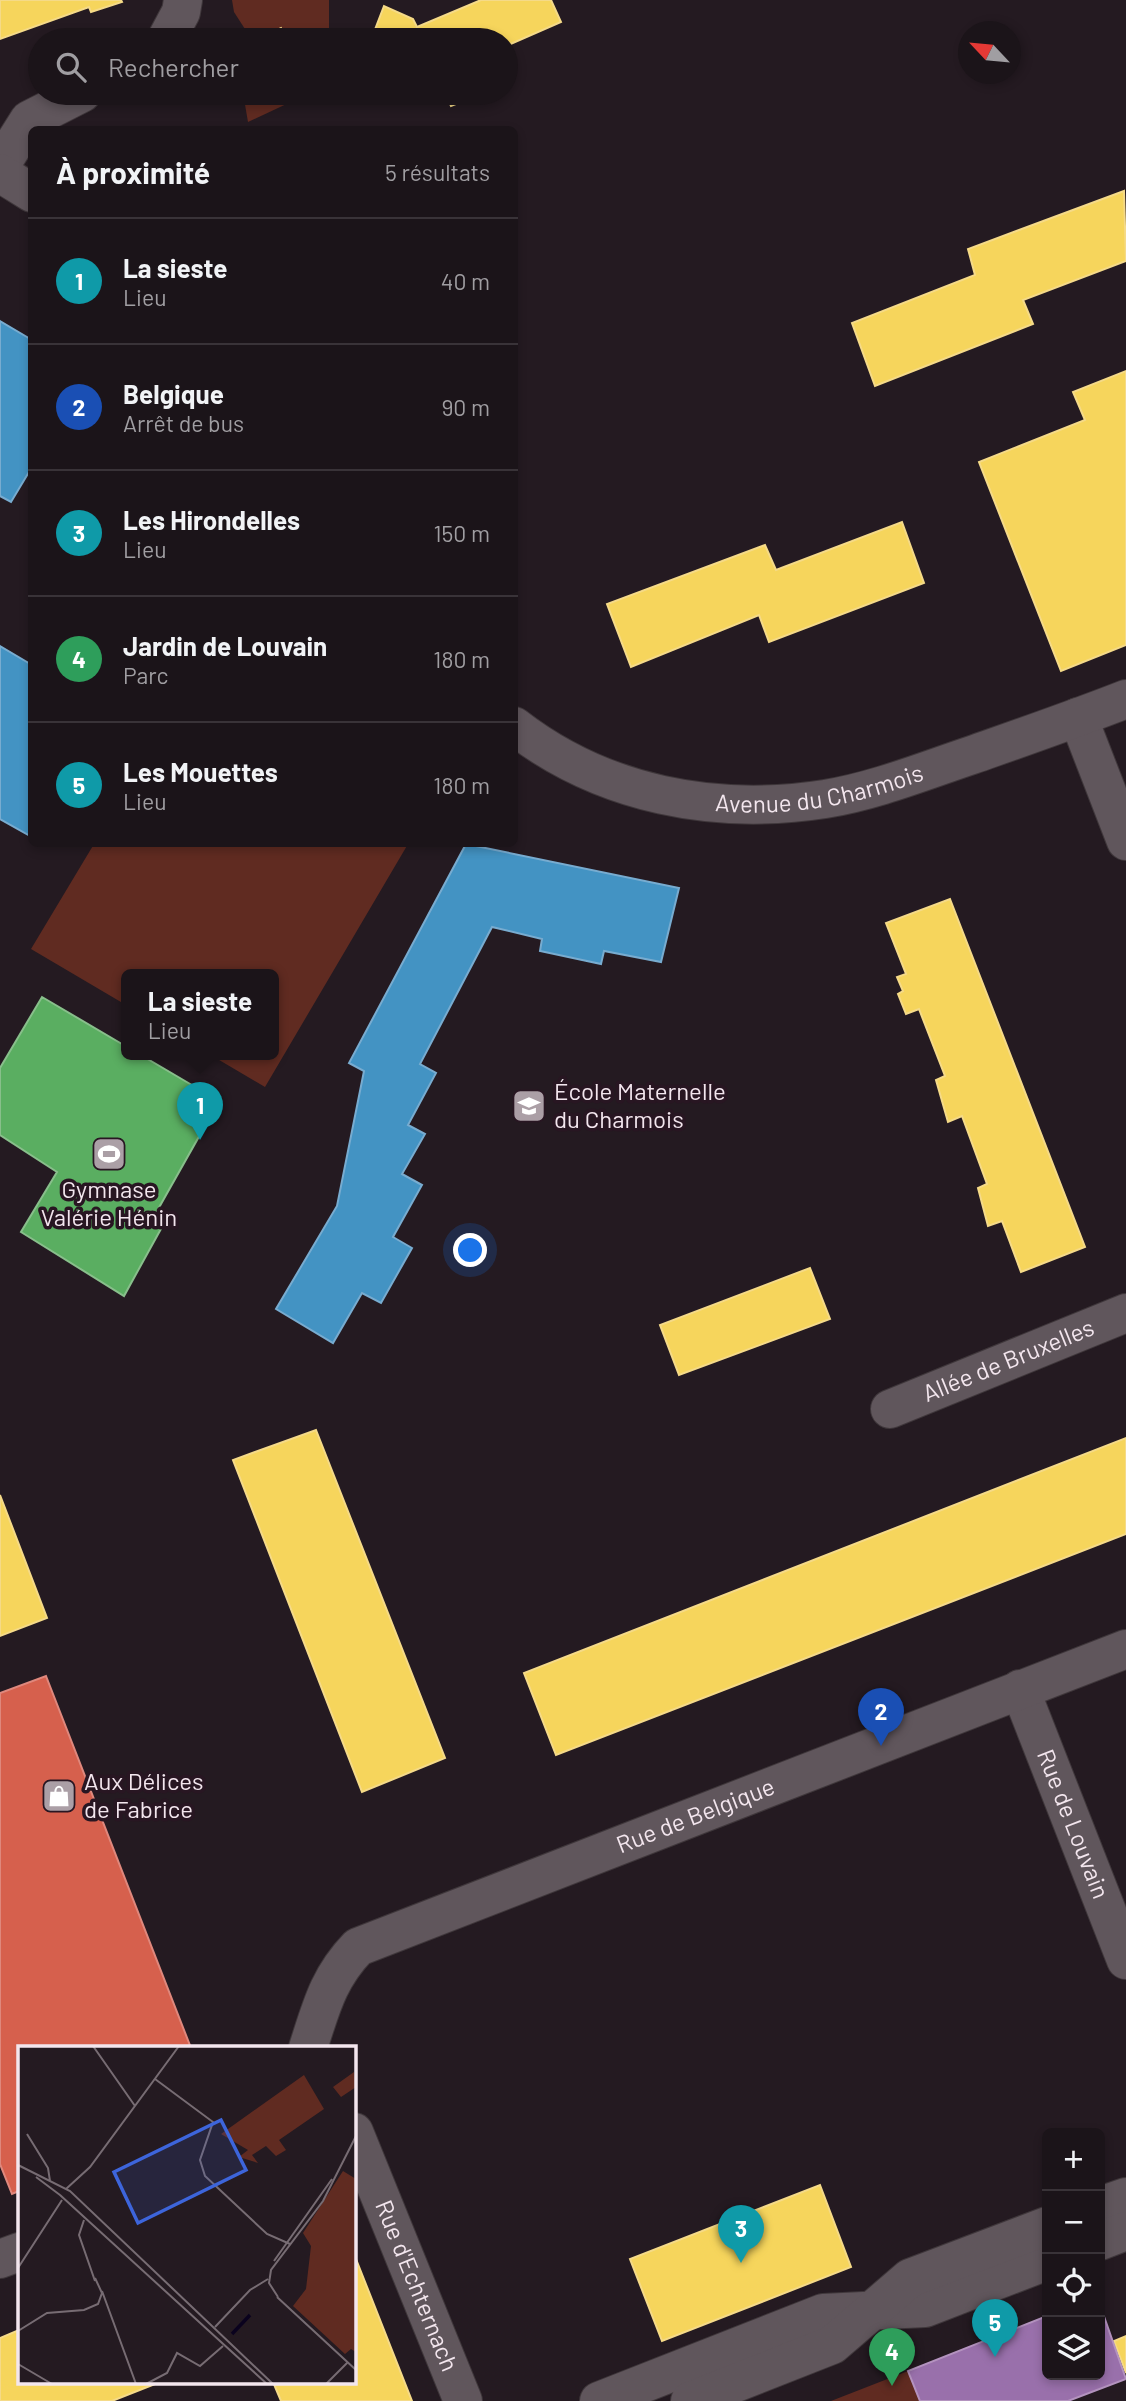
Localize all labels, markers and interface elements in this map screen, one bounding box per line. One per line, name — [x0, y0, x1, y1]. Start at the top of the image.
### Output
north arrow — [958, 21, 1021, 84]
search box — [28, 28, 518, 105]
icon: search — [52, 48, 90, 86]
text: Rechercher — [108, 51, 239, 82]
text: À proximité — [56, 154, 210, 190]
text: 5 résultats — [385, 158, 490, 186]
text: La sieste — [123, 252, 227, 283]
text: 1 — [75, 267, 83, 295]
text: 40 m — [441, 267, 490, 295]
text: Lieu — [123, 283, 167, 311]
text: Belgique — [123, 378, 224, 409]
text: 2 — [73, 393, 85, 421]
text: 90 m — [441, 393, 490, 421]
text: Arrêt de bus — [123, 409, 244, 437]
text: Les Hirondelles — [123, 504, 300, 535]
text: 3 — [73, 519, 85, 547]
text: 150 m — [434, 519, 490, 547]
text: Lieu — [123, 535, 167, 563]
text: Jardin de Louvain — [123, 630, 327, 661]
text: 4 — [72, 645, 86, 673]
text: 180 m — [433, 645, 490, 673]
text: Parc — [123, 661, 169, 689]
text: Les Mouettes — [123, 756, 278, 787]
street label: Avenue du Charmois — [714, 757, 927, 818]
text: 5 — [73, 771, 85, 799]
text: 180 m — [433, 771, 490, 799]
text: Lieu — [123, 787, 167, 815]
popup — [121, 969, 279, 1060]
text: La sieste — [148, 985, 252, 1016]
text: Lieu — [148, 1016, 191, 1044]
place label: École Maternelle du Charmois — [554, 1076, 726, 1133]
pin: 1 — [177, 1082, 223, 1140]
school or university icon: École Maternelle du Charmois — [510, 1087, 548, 1125]
sports icon: Gymnase Valérie Hénin — [90, 1135, 128, 1173]
place label: Gymnase Valérie Hénin — [41, 1174, 177, 1231]
your location — [453, 1233, 487, 1267]
street label: Allée de Bruxelles — [918, 1312, 1098, 1407]
pin: 2 — [858, 1688, 904, 1746]
street label: Rue de Louvain — [1032, 1745, 1116, 1902]
place label: Aux Délices de Fabrice — [84, 1766, 203, 1823]
street label: Rue de Belgique — [612, 1771, 778, 1858]
shop icon: Aux Délices de Fabrice — [40, 1777, 78, 1815]
inset map — [18, 2046, 355, 2384]
map controls — [1042, 2128, 1105, 2380]
button: + — [1042, 2128, 1105, 2191]
button: − — [1042, 2191, 1105, 2254]
street label: Rue d'Echternach — [370, 2196, 465, 2375]
pin: 3 — [718, 2205, 764, 2263]
button: locate — [1042, 2254, 1105, 2317]
pin: 5 — [972, 2299, 1018, 2357]
button: layers — [1042, 2317, 1105, 2380]
pin: 4 — [869, 2328, 915, 2386]

